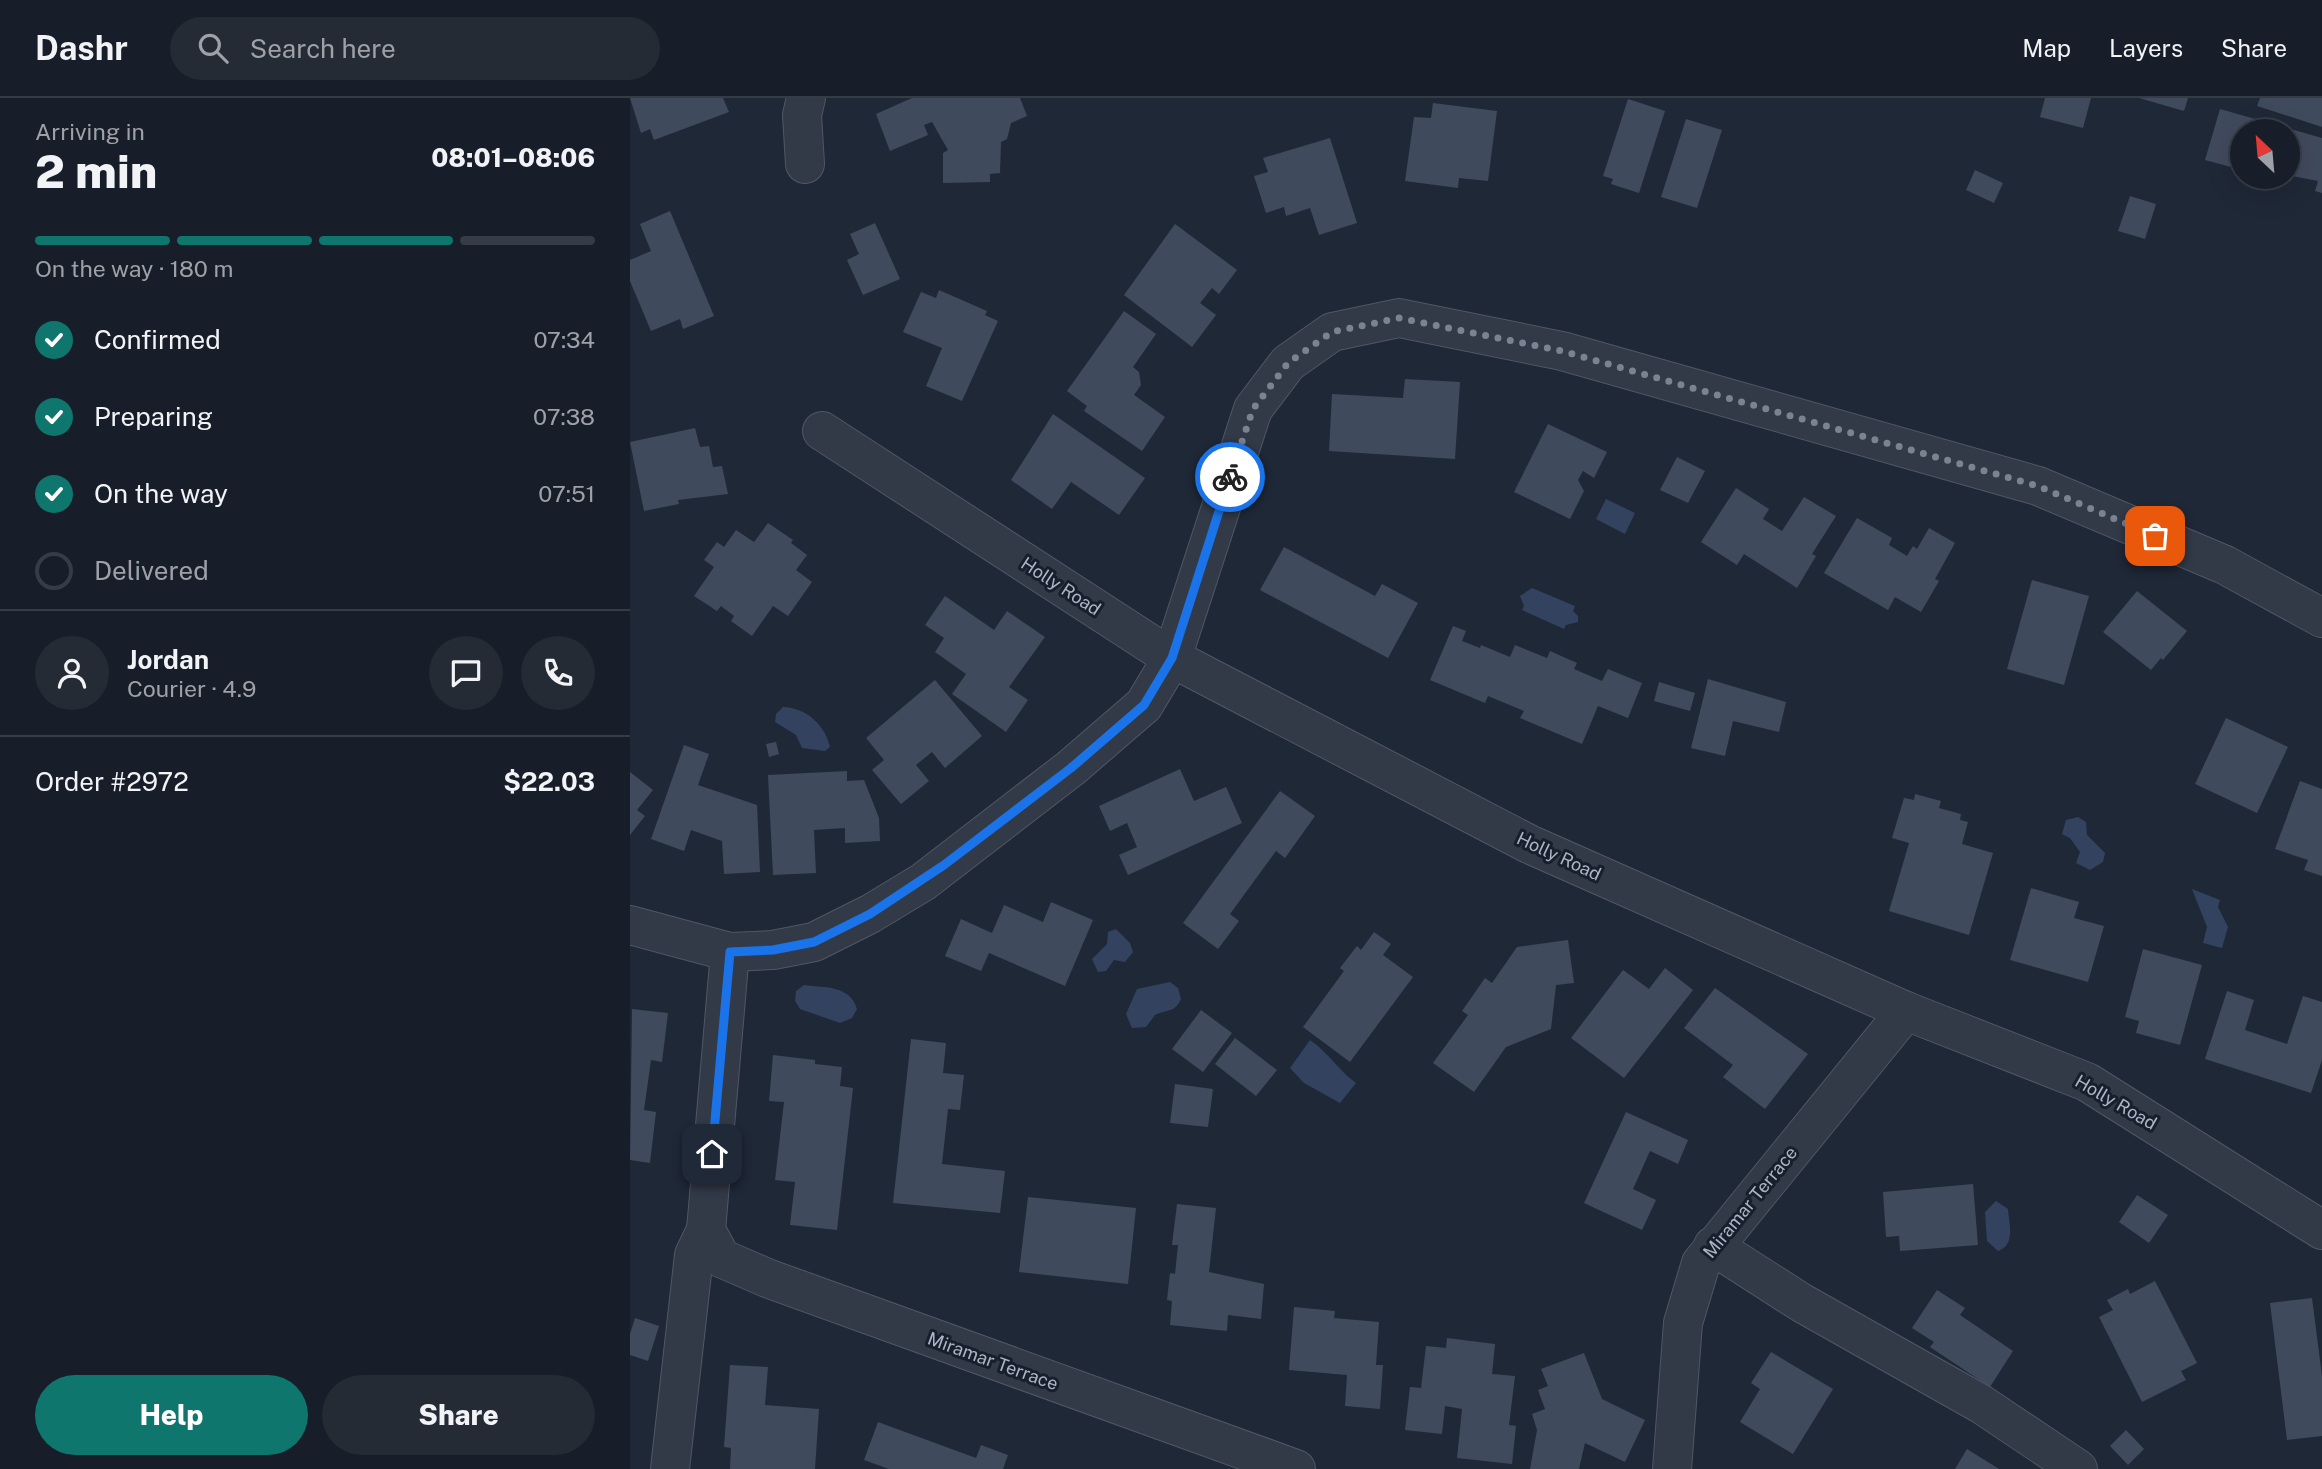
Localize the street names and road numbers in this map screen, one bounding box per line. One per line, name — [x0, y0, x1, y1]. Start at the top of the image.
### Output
street label: Holly Road — [1017, 552, 1105, 620]
street label: Holly Road — [1513, 827, 1605, 885]
street label: Holly Road — [2071, 1070, 2161, 1134]
street label: Miramar Terrace — [1699, 1142, 1801, 1262]
street label: Miramar Terrace — [925, 1328, 1061, 1394]

